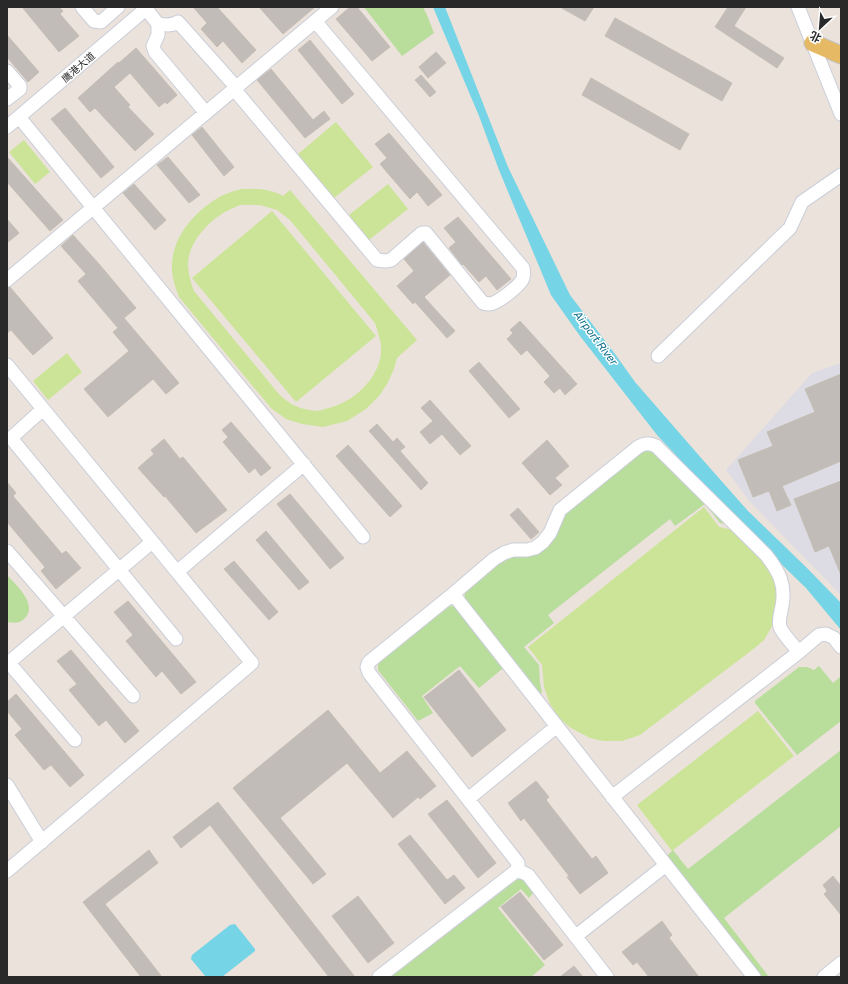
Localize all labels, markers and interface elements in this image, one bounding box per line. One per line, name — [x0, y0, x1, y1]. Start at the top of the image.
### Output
north arrow — [800, 8, 840, 48]
text: 北 — [808, 28, 824, 45]
street label: 鹰港大道 — [60, 50, 98, 85]
water label: Airport River — [570, 308, 621, 369]

